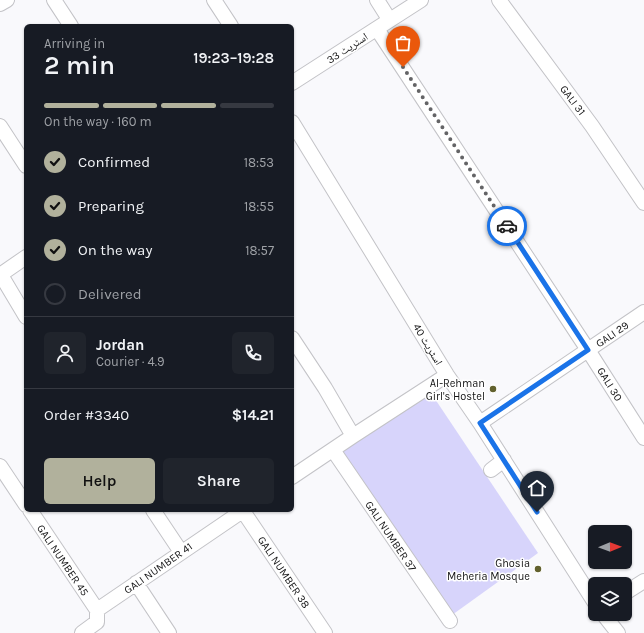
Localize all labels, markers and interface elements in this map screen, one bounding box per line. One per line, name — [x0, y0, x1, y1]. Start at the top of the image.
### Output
pin — [386, 26, 420, 67]
street label: اسٹریٹ 33 — [324, 30, 370, 67]
icon: bag — [392, 32, 414, 54]
text: Arriving in — [44, 36, 105, 51]
text: 19:23–19:28 — [193, 49, 274, 67]
text: 2 min — [44, 50, 115, 81]
street label: GALI 31 — [557, 83, 588, 118]
text: On the way · 160 m — [44, 114, 152, 129]
icon: check — [44, 151, 66, 173]
text: Confirmed — [78, 153, 150, 171]
text: 18:53 — [244, 155, 274, 170]
icon: check — [44, 195, 66, 217]
text: Preparing — [78, 197, 144, 215]
text: 18:55 — [244, 199, 274, 214]
courier — [487, 206, 527, 246]
icon: car — [496, 215, 518, 237]
icon: check — [44, 239, 66, 261]
text: On the way — [78, 241, 152, 259]
text: 18:57 — [245, 243, 274, 258]
text: Delivered — [78, 285, 142, 303]
street label: GALI 29 — [593, 319, 631, 350]
street label: اسٹریٹ 40 — [410, 321, 445, 367]
button: person — [44, 332, 86, 374]
button: phone — [232, 332, 274, 374]
text: Jordan — [96, 336, 144, 354]
text: Courier · 4.9 — [96, 354, 165, 369]
street label: GALI 30 — [594, 365, 625, 404]
place label: Al-Rehman Girl's Hostel — [426, 377, 485, 403]
marker: Al-Rehman Girl's Hostel — [488, 384, 498, 394]
text: Order #3340 — [44, 406, 129, 424]
text: $14.21 — [232, 406, 274, 424]
button: Help — [44, 458, 155, 504]
button: Share — [163, 458, 274, 504]
pin — [520, 471, 554, 512]
icon: home — [526, 477, 548, 499]
street label: GALI NUMBER 37 — [362, 499, 419, 574]
street label: GALI NUMBER 45 — [34, 522, 91, 598]
north arrow — [588, 525, 632, 569]
map controls — [588, 525, 632, 621]
street label: GALI NUMBER 38 — [255, 534, 313, 611]
street label: GALI NUMBER 41 — [122, 540, 195, 597]
place label: Ghosia Meheria Mosque — [447, 557, 530, 583]
marker: Ghosia Meheria Mosque — [533, 564, 543, 574]
button: layers — [588, 577, 632, 621]

